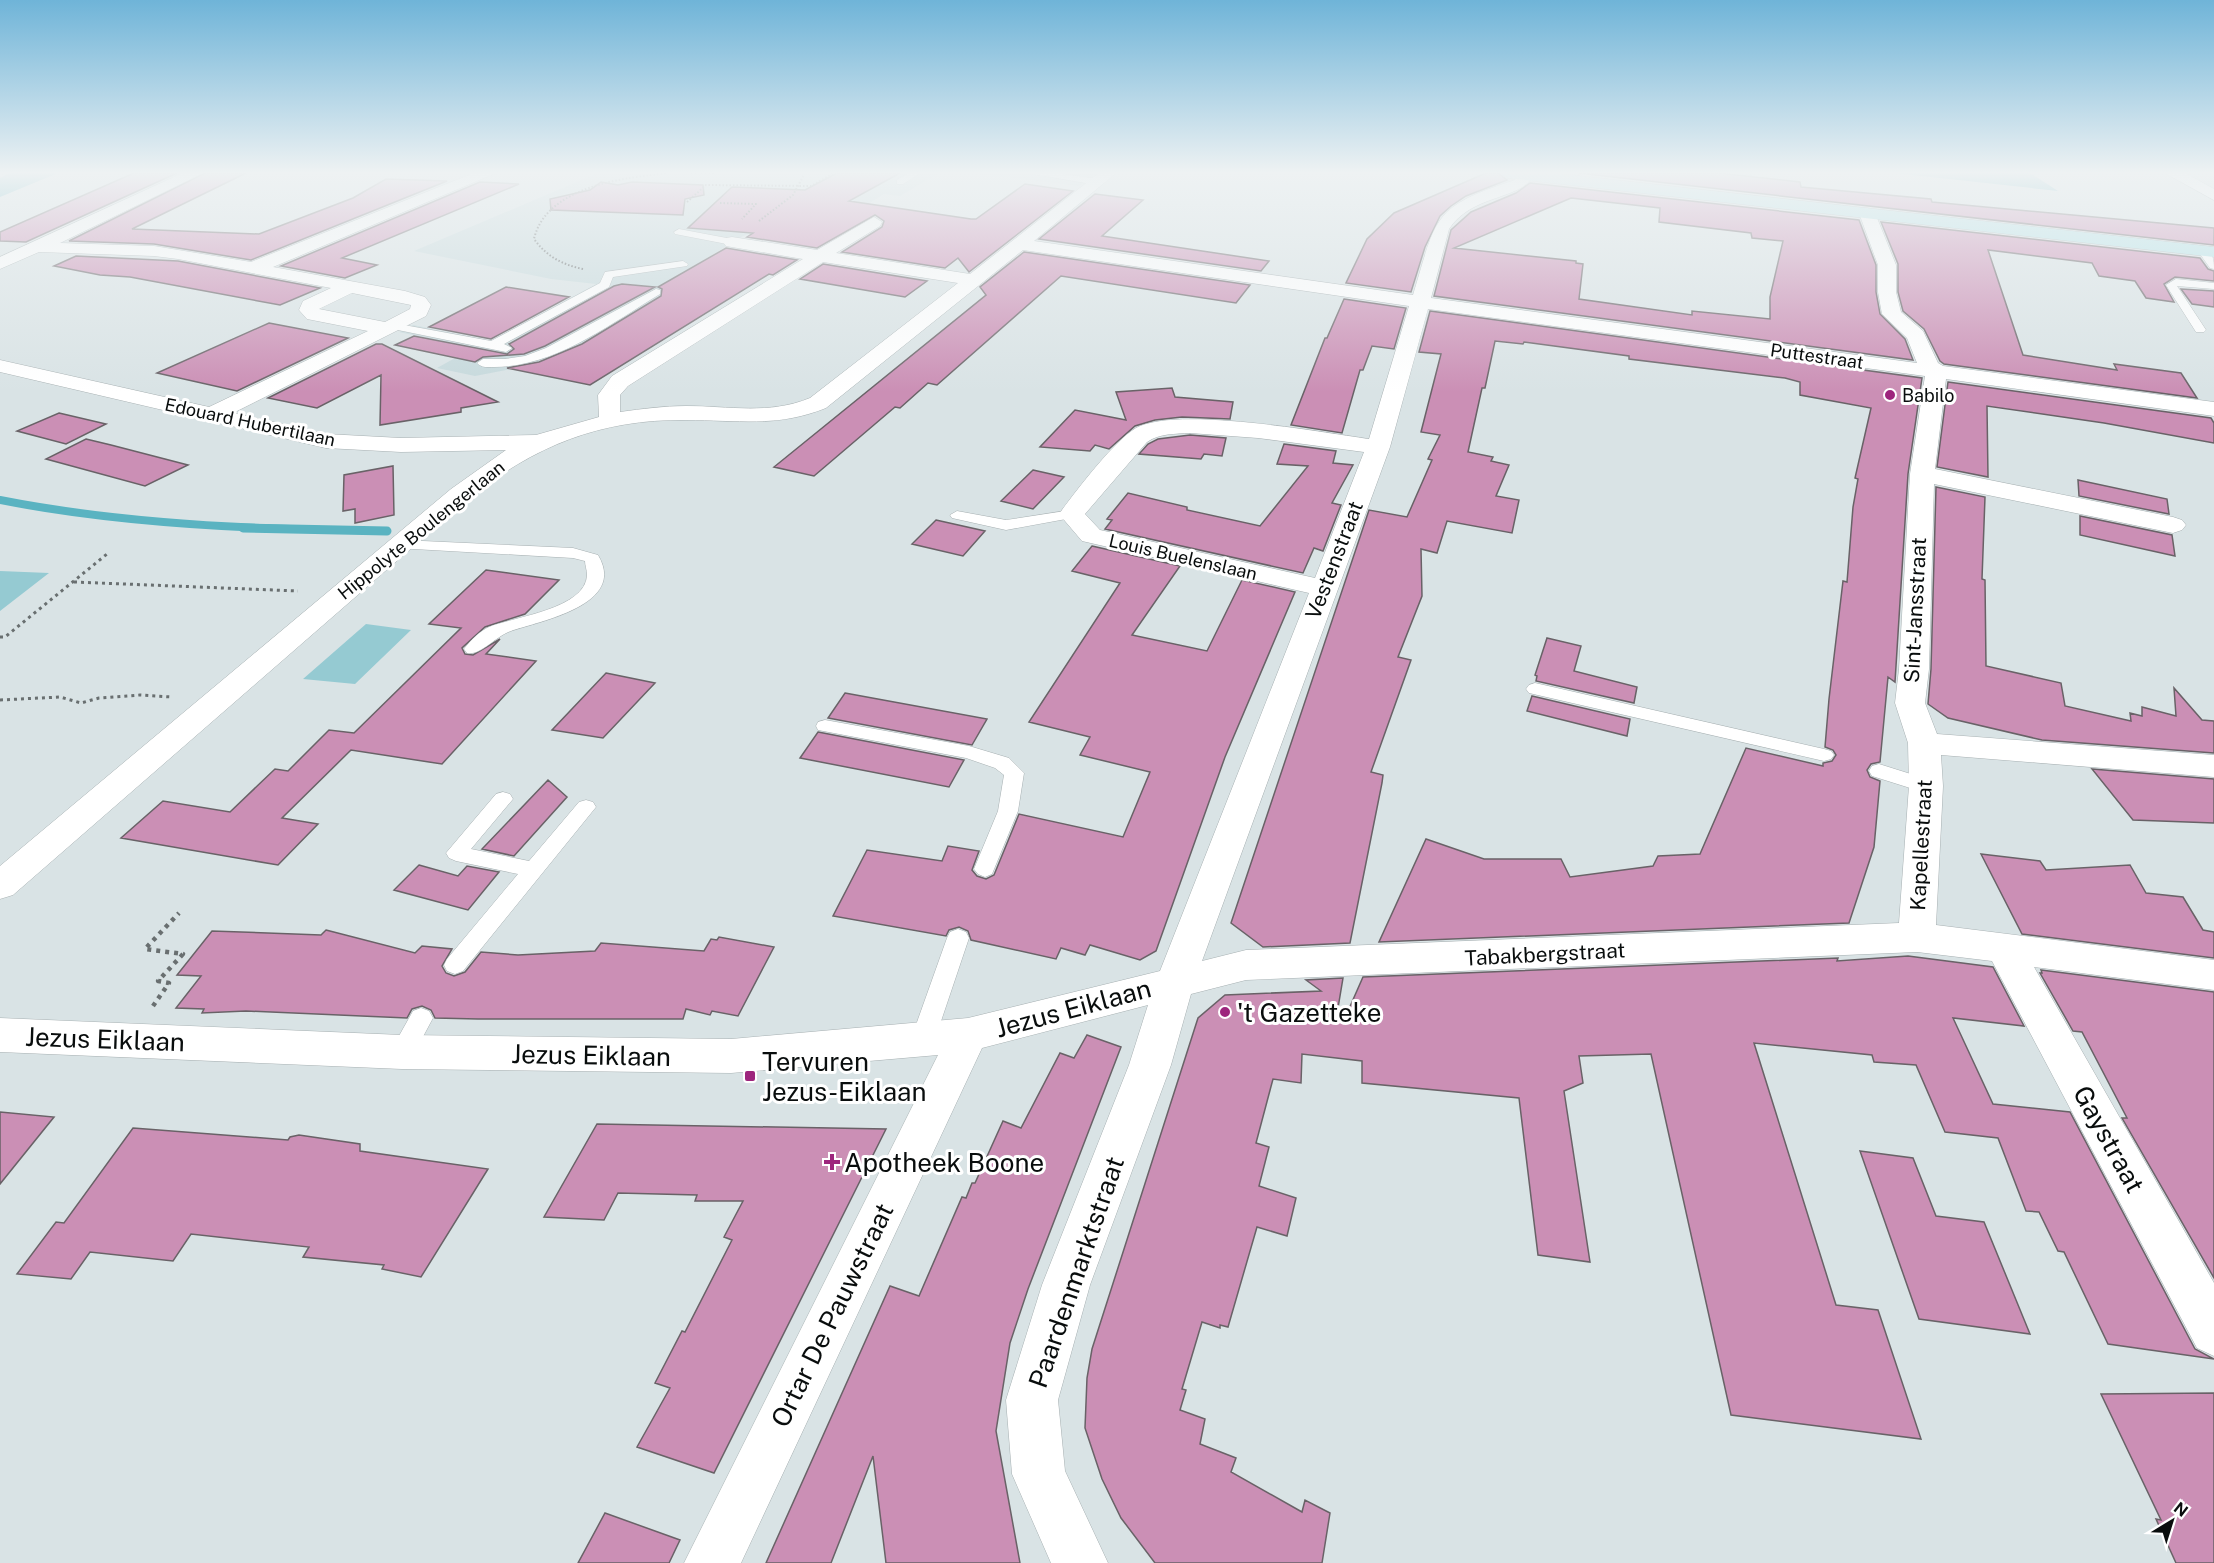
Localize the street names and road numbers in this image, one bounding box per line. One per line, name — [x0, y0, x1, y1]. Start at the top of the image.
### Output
street label: Puttestraat — [1769, 339, 1865, 373]
street label: Edouard Hubertilaan — [163, 394, 337, 450]
street label: Hippolyte Boulengerlaan — [334, 456, 508, 604]
street label: Vestenstraat — [1300, 497, 1368, 623]
street label: Louis Buelenslaan — [1107, 530, 1259, 584]
street label: Sint-Jansstraat — [1899, 537, 1931, 683]
street label: Kapellestraat — [1905, 779, 1937, 911]
street label: Tabakbergstraat — [1464, 937, 1626, 971]
street label: Jezus Eiklaan — [992, 972, 1154, 1044]
street label: Jezus Eiklaan — [25, 1021, 185, 1057]
street label: Jezus Eiklaan — [511, 1038, 671, 1072]
street label: Gaystraat — [2067, 1080, 2151, 1198]
street label: Paardenmarktstraat — [1022, 1152, 1130, 1392]
street label: Ortar De Pauwstraat — [764, 1198, 900, 1432]

